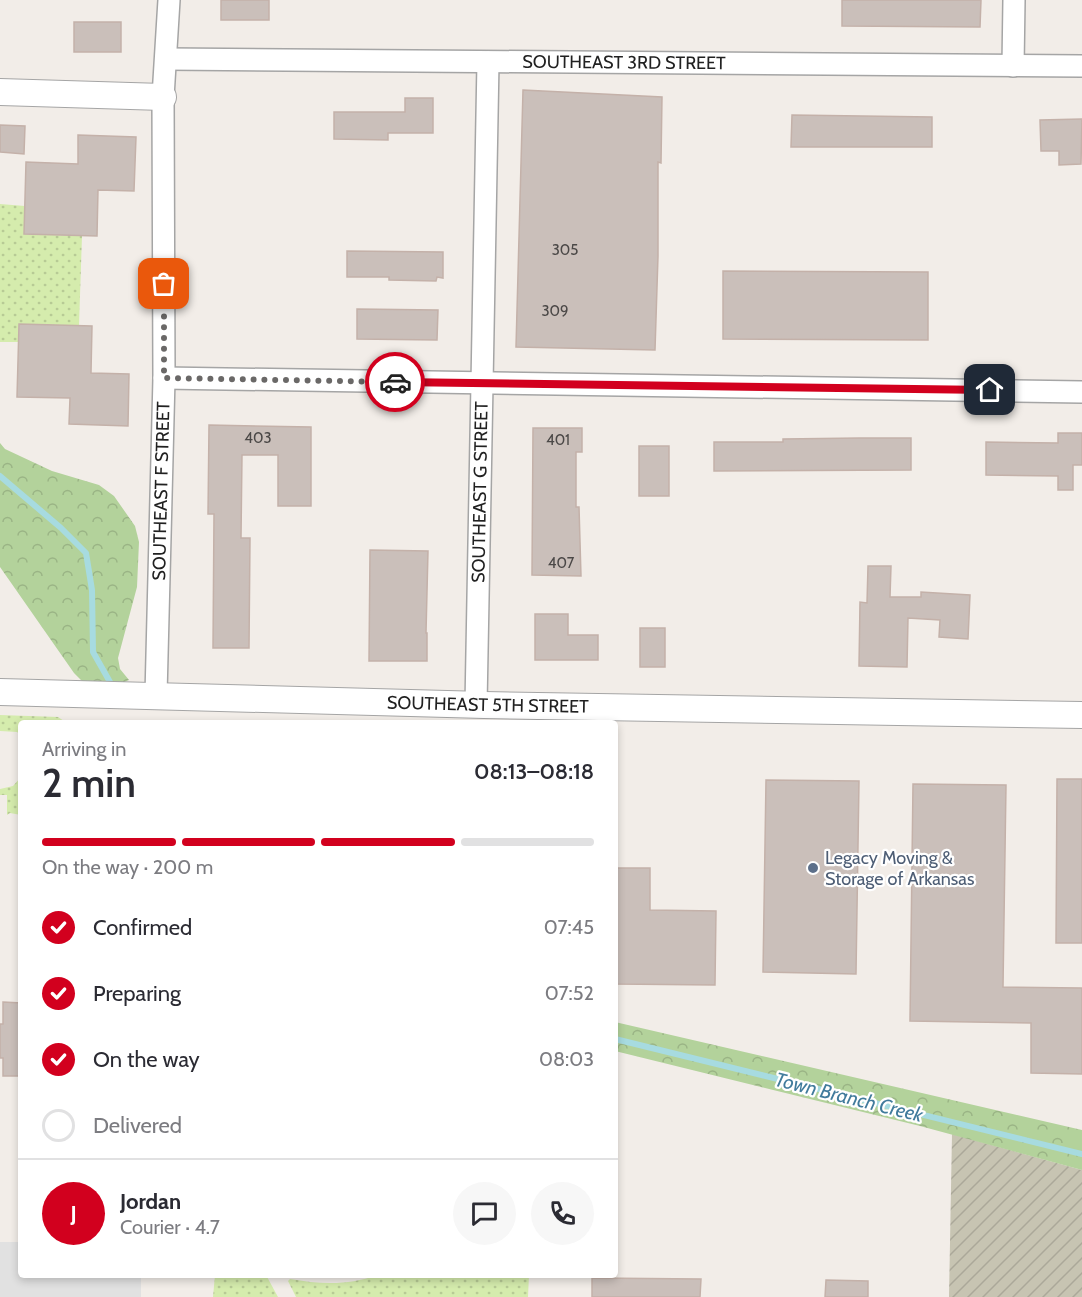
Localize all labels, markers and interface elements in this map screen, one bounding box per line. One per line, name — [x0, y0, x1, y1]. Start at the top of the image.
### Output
street label: SOUTHEAST 3RD STREET — [522, 51, 726, 74]
house number: 305 — [552, 241, 578, 259]
pin — [138, 258, 189, 309]
icon: bag — [147, 267, 180, 300]
house number: 309 — [541, 302, 569, 320]
courier — [365, 352, 425, 412]
pin — [964, 364, 1015, 415]
icon: car — [379, 366, 412, 399]
icon: home — [973, 373, 1006, 406]
street label: SOUTHEAST F STREET — [148, 401, 174, 581]
street label: SOUTHEAST G STREET — [467, 401, 493, 583]
house number: 403 — [244, 429, 272, 447]
house number: 401 — [546, 431, 570, 449]
house number: 407 — [548, 554, 575, 572]
street label: SOUTHEAST 5TH STREET — [387, 691, 589, 718]
text: Arriving in — [42, 737, 126, 761]
text: 08:13–08:18 — [474, 758, 594, 785]
text: 2 min — [42, 759, 136, 807]
place label: Legacy Moving & Storage of Arkansas — [825, 847, 974, 890]
text: On the way · 200 m — [42, 855, 213, 879]
marker: Legacy Moving & Storage of Arkansas — [806, 861, 820, 875]
icon: check — [42, 911, 75, 944]
text: Confirmed — [93, 914, 192, 941]
text: 07:45 — [544, 915, 594, 939]
icon: check — [42, 977, 75, 1010]
text: Preparing — [93, 980, 181, 1007]
text: 07:52 — [545, 981, 594, 1005]
icon: check — [42, 1043, 75, 1076]
text: On the way — [93, 1046, 200, 1073]
text: 08:03 — [539, 1047, 594, 1071]
water label: Town Branch Creek — [772, 1067, 927, 1127]
text: Delivered — [93, 1112, 182, 1139]
button: chat — [453, 1182, 516, 1245]
button: phone — [531, 1182, 594, 1245]
text: Jordan — [120, 1188, 181, 1215]
text: J — [70, 1200, 77, 1227]
text: Courier · 4.7 — [120, 1215, 220, 1239]

